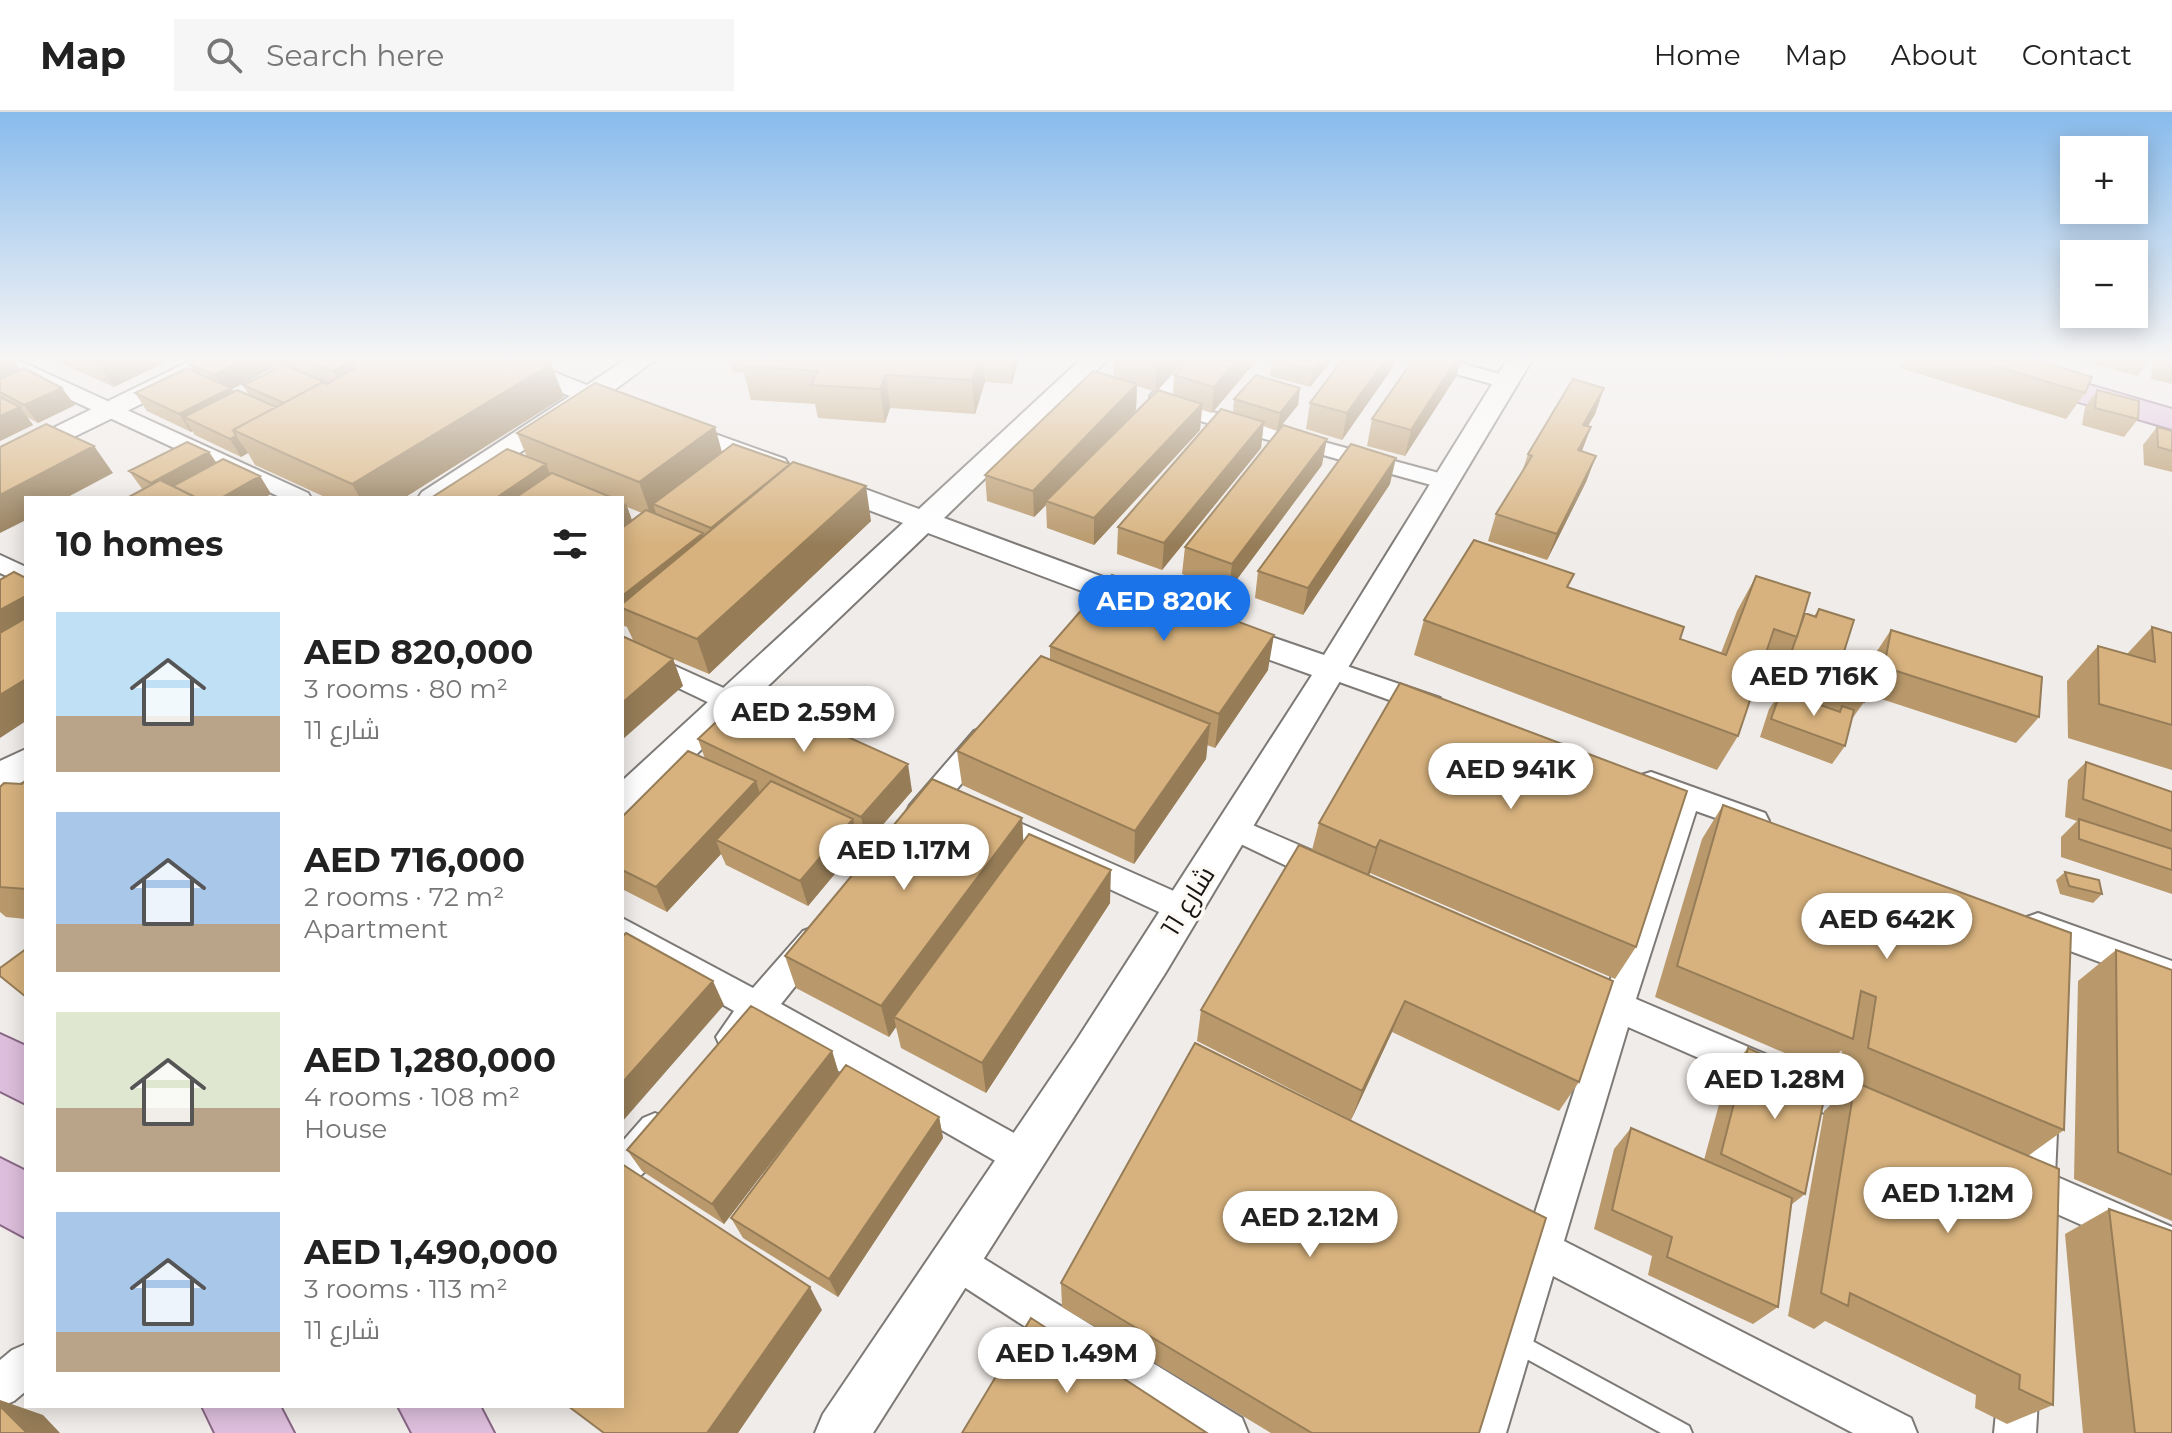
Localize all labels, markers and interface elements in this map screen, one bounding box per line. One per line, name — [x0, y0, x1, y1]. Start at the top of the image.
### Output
search box — [174, 19, 734, 91]
text: Map — [40, 32, 126, 79]
icon: search — [202, 33, 246, 77]
text: Search here — [266, 37, 444, 74]
text: Home — [1654, 38, 1741, 72]
text: Map — [1785, 38, 1847, 72]
text: About — [1891, 38, 1978, 72]
text: Contact — [2022, 38, 2132, 72]
map controls — [2060, 136, 2148, 328]
button: + — [2060, 136, 2148, 224]
button: − — [2060, 240, 2148, 328]
icon: filters — [548, 522, 592, 566]
text: 10 homes — [56, 523, 223, 565]
pin: AED 820K — [1081, 575, 1247, 643]
text: AED 820K — [1096, 585, 1232, 617]
text: AED 820,000 — [304, 631, 533, 673]
icon: home — [120, 644, 216, 740]
pin: AED 716K — [1731, 650, 1897, 718]
text: AED 716K — [1750, 660, 1878, 692]
text: 3 rooms · 80 m² — [304, 673, 508, 705]
pin: AED 2.59M — [712, 686, 896, 754]
text: AED 2.59M — [731, 696, 877, 728]
text: شارع 11 — [304, 714, 380, 746]
pin: AED 941K — [1428, 743, 1594, 811]
text: AED 941K — [1446, 753, 1576, 785]
pin: AED 1.17M — [812, 824, 996, 892]
text: AED 1.17M — [837, 834, 971, 866]
text: AED 716,000 — [304, 839, 525, 881]
icon: home — [120, 844, 216, 940]
street label: شارع 11 — [1154, 860, 1223, 942]
text: 2 rooms · 72 m² — [304, 881, 504, 913]
pin: AED 642K — [1804, 893, 1970, 961]
text: AED 642K — [1819, 903, 1955, 935]
text: Apartment — [304, 913, 448, 945]
text: AED 1,280,000 — [304, 1039, 556, 1081]
icon: home — [120, 1044, 216, 1140]
pin: AED 1.28M — [1683, 1053, 1867, 1121]
text: AED 1.28M — [1705, 1063, 1845, 1095]
text: 4 rooms · 108 m² — [304, 1081, 520, 1113]
text: House — [304, 1113, 387, 1145]
pin: AED 1.12M — [1856, 1167, 2040, 1235]
text: AED 1.12M — [1881, 1177, 2015, 1209]
pin: AED 2.12M — [1218, 1191, 1402, 1259]
text: AED 2.12M — [1241, 1201, 1379, 1233]
text: AED 1,490,000 — [304, 1231, 558, 1273]
icon: home — [120, 1244, 216, 1340]
text: 3 rooms · 113 m² — [304, 1273, 508, 1305]
text: شارع 11 — [304, 1314, 380, 1346]
pin: AED 1.49M — [975, 1327, 1159, 1395]
text: AED 1.49M — [996, 1337, 1138, 1369]

